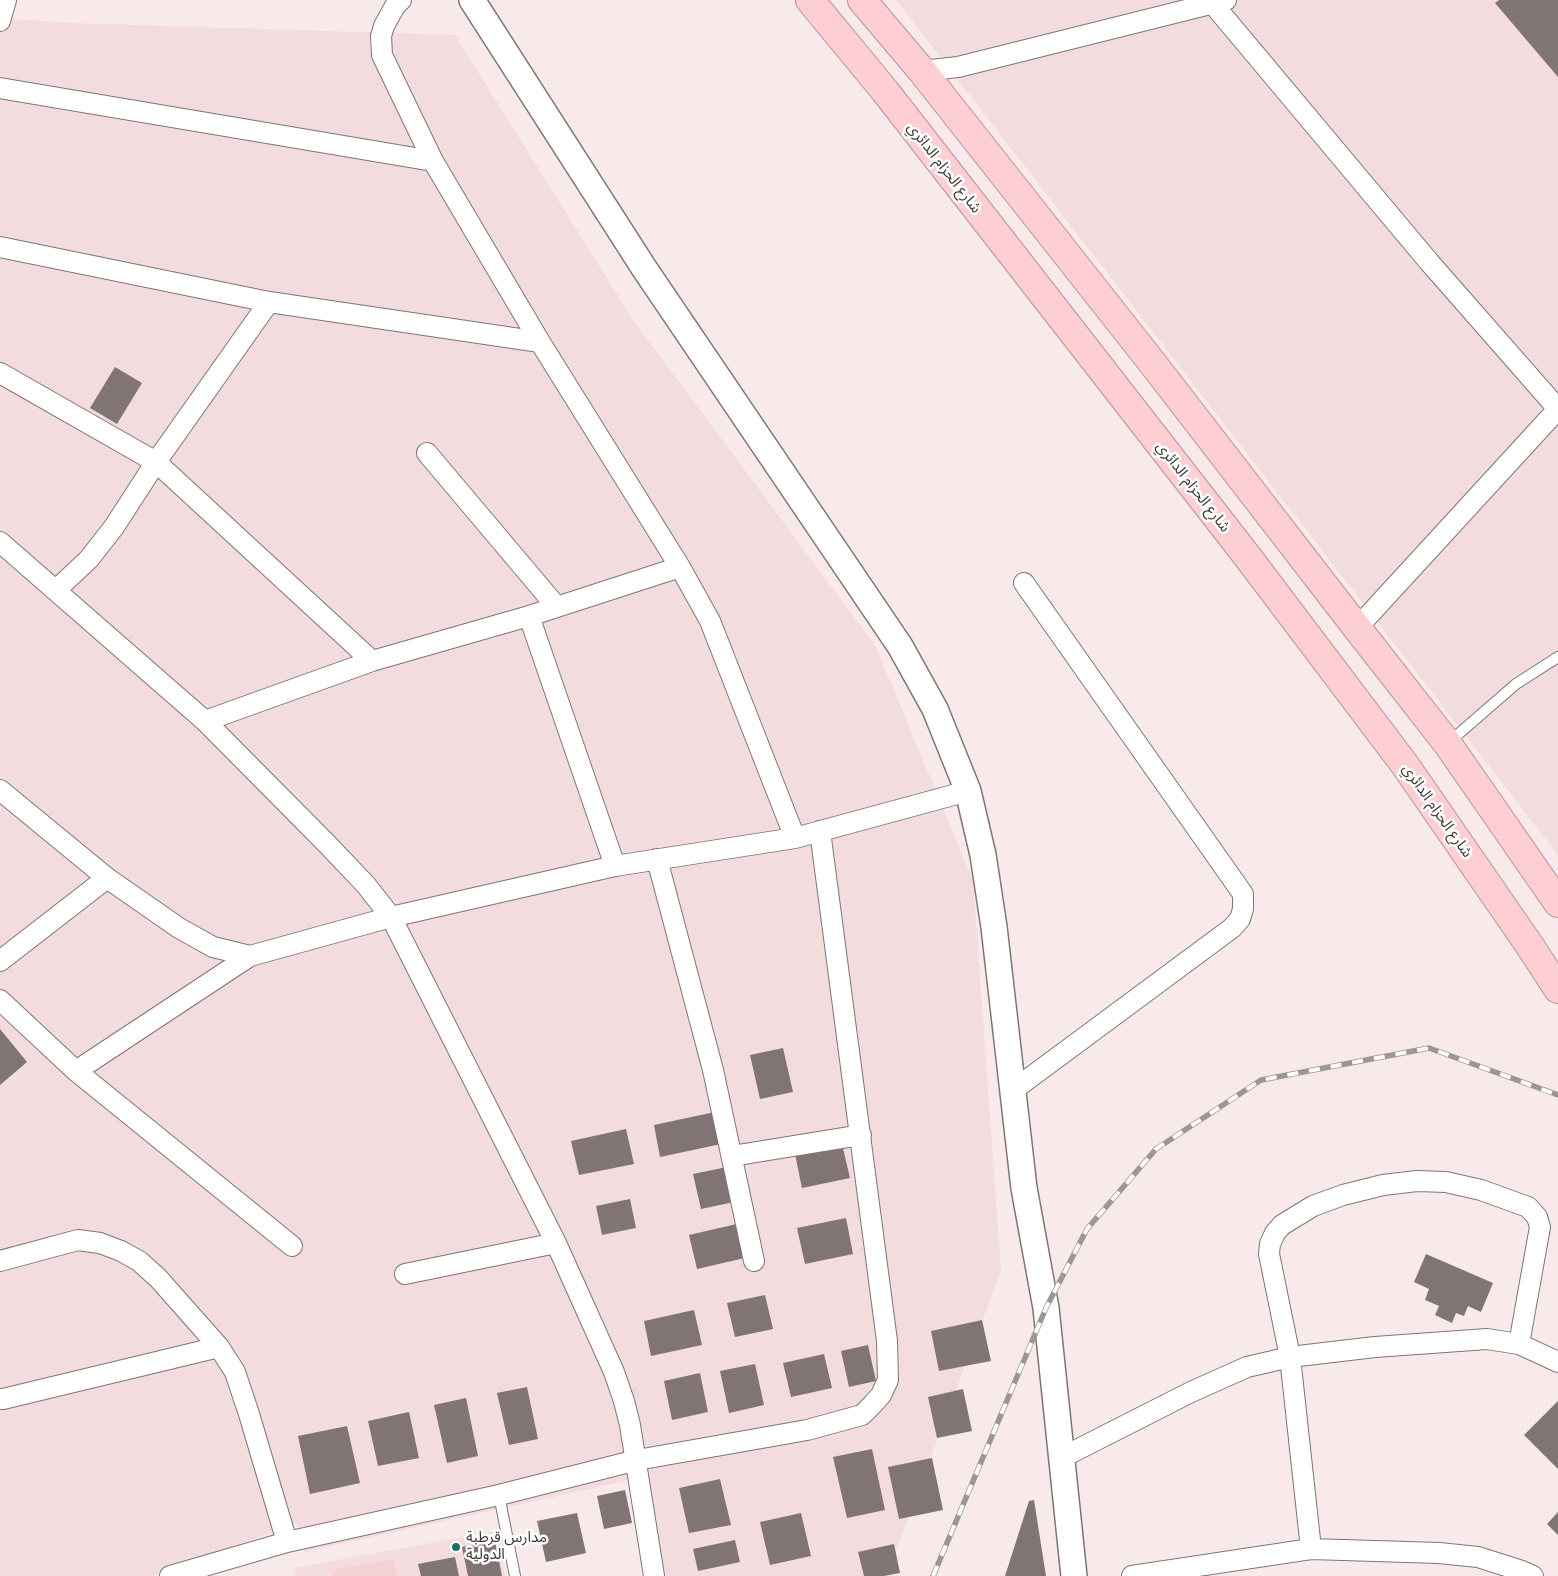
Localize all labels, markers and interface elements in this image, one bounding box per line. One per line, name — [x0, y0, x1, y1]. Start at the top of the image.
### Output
street label: شارع الحزام الدائري — [903, 119, 985, 217]
street label: شارع الحزام الدائري — [1152, 438, 1234, 536]
street label: شارع الحزام الدائري — [1398, 761, 1476, 861]
place label: مدارس قرطبة الدولية — [466, 1529, 547, 1564]
marker: مدارس قرطبة الدولية — [450, 1541, 462, 1553]

